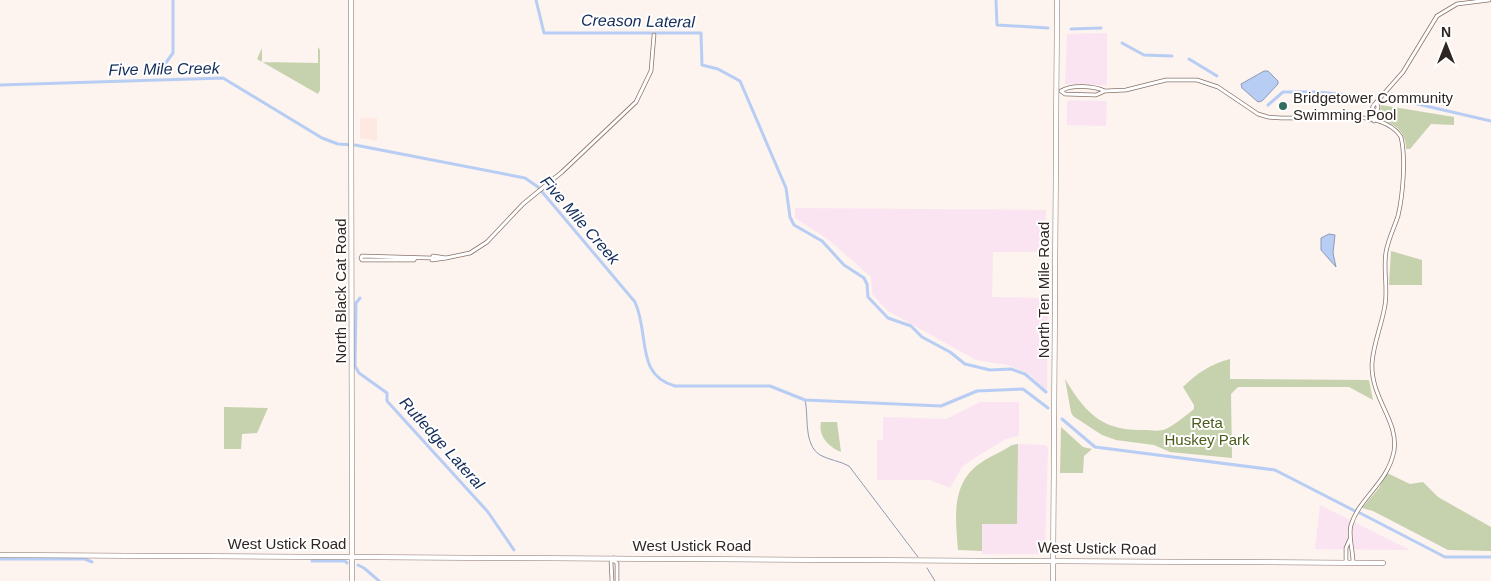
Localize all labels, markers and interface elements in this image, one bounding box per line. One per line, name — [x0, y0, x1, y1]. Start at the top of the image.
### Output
water label: Creason Lateral — [581, 12, 696, 30]
north arrow — [1421, 20, 1471, 70]
text: N — [1441, 24, 1451, 40]
water label: Five Mile Creek — [108, 60, 221, 78]
place label: Bridgetower Community Swimming Pool — [1293, 89, 1454, 123]
marker: Bridgetower Community Swimming Pool — [1277, 100, 1289, 112]
water label: Five Mile Creek — [537, 172, 624, 268]
street label: North Black Cat Road — [332, 218, 349, 364]
street label: North Ten Mile Road — [1035, 222, 1052, 358]
water label: Rutledge Lateral — [396, 394, 488, 493]
park label: Reta Huskey Park — [1164, 414, 1250, 448]
street label: West Ustick Road — [228, 535, 346, 552]
street label: West Ustick Road — [633, 537, 751, 554]
street label: West Ustick Road — [1037, 538, 1157, 558]

